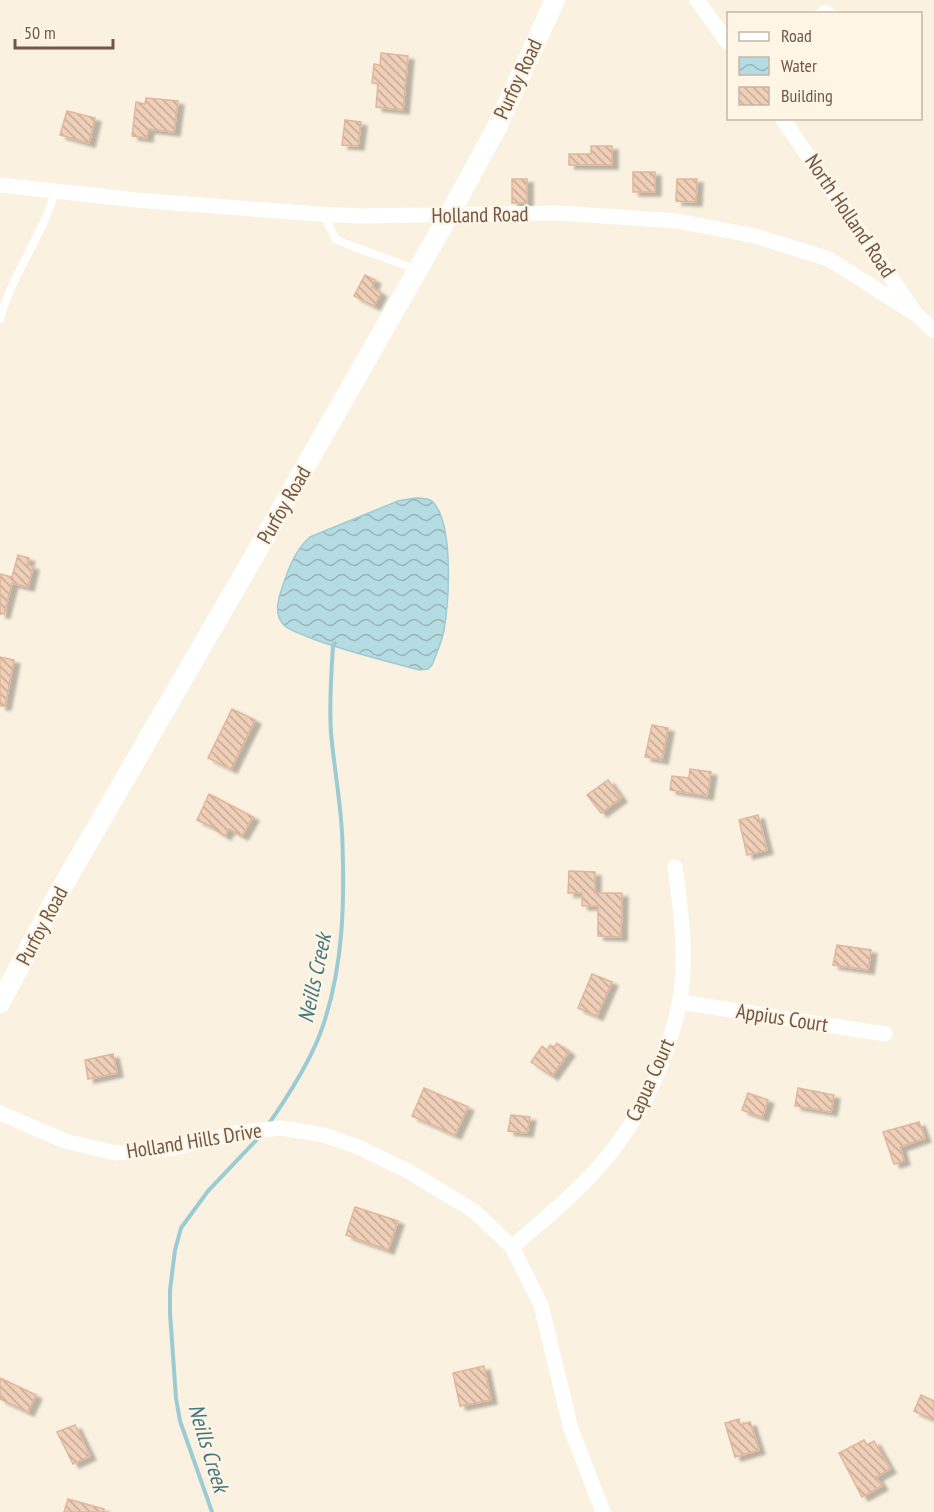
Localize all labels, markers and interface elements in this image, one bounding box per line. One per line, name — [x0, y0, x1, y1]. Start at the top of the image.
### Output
scale bar — [15, 12, 112, 50]
legend — [727, 12, 922, 120]
text: 50 m — [24, 21, 56, 44]
text: Road — [781, 24, 812, 47]
street label: Purfoy Road — [487, 34, 548, 123]
text: Water — [781, 54, 817, 77]
text: Building — [781, 84, 833, 107]
street label: North Holland Road — [799, 149, 902, 283]
street label: Holland Road — [431, 200, 529, 229]
street label: Purfoy Road — [251, 461, 317, 548]
street label: Purfoy Road — [10, 882, 74, 970]
water label: Neills Creek — [291, 928, 338, 1025]
street label: Appius Court — [734, 997, 830, 1038]
street label: Capua Court — [619, 1034, 680, 1126]
street label: Holland Hills Drive — [124, 1116, 263, 1165]
water label: Neills Creek — [182, 1401, 236, 1498]

